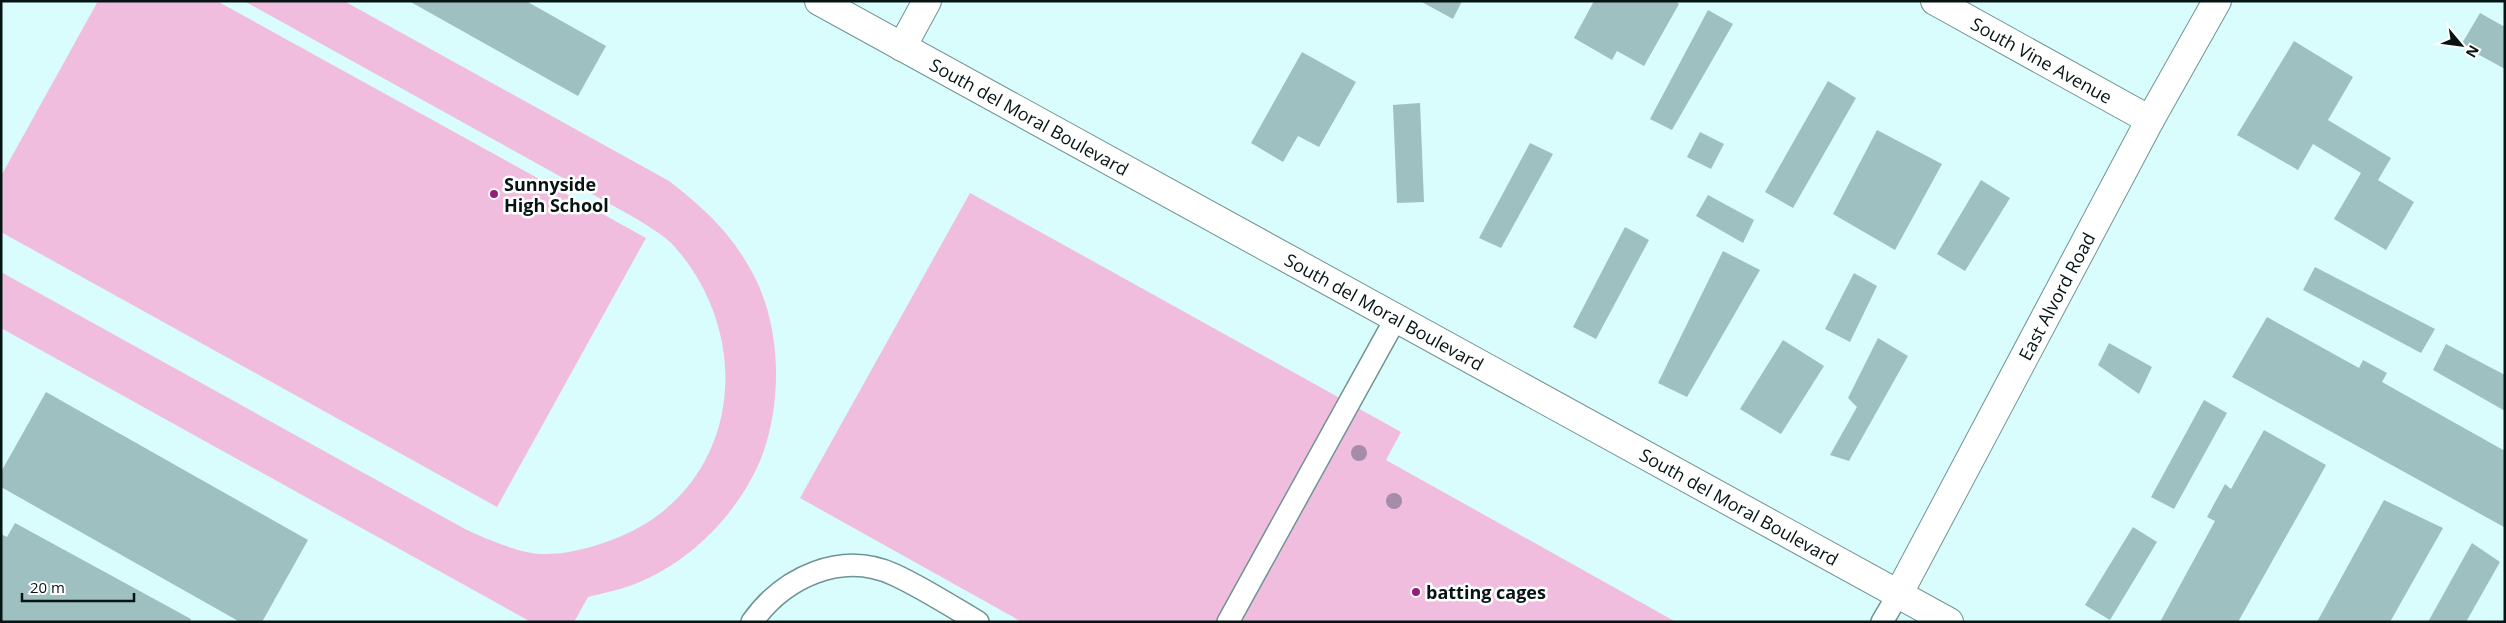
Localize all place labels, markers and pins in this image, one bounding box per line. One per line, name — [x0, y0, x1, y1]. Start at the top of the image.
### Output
place label: Sunnyside High School — [504, 172, 609, 217]
marker: Sunnyside High School — [488, 188, 500, 200]
place label: batting cages — [1426, 580, 1546, 604]
marker: batting cages — [1410, 586, 1422, 598]

